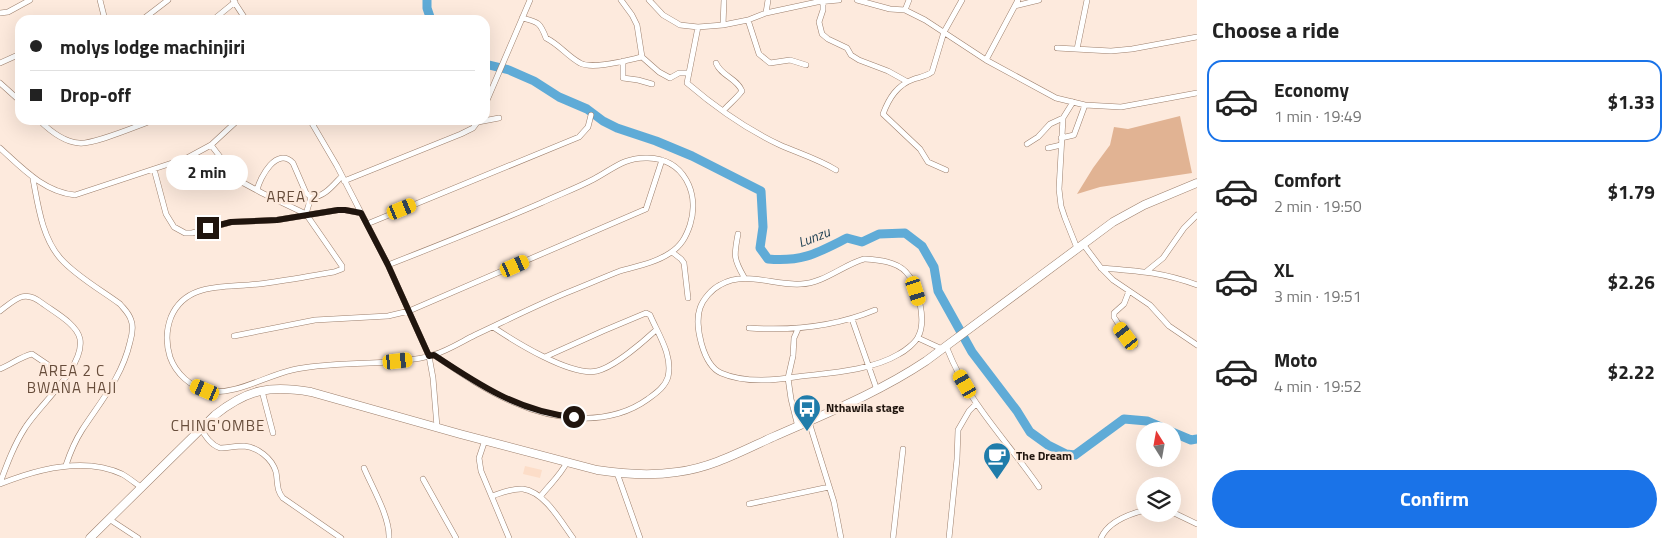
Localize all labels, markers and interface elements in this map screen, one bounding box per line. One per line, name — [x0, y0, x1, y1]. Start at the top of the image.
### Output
text: Choose a ride — [1212, 13, 1339, 47]
text: molys lodge machinjiri — [60, 32, 245, 61]
text: Economy — [1274, 75, 1349, 104]
icon: car — [1214, 79, 1259, 124]
text: Drop-off — [60, 80, 131, 109]
text: $1.33 — [1608, 87, 1655, 116]
text: 1 min · 19:49 — [1274, 104, 1362, 128]
callout: 2 min — [167, 156, 249, 190]
text: 2 min — [188, 160, 226, 184]
text: Comfort — [1274, 165, 1341, 194]
icon: car — [1214, 169, 1259, 214]
text: $1.79 — [1608, 177, 1655, 206]
district label: AREA 2 — [266, 185, 320, 208]
text: 2 min · 19:50 — [1274, 194, 1362, 218]
car — [385, 196, 418, 222]
route end — [197, 217, 219, 239]
water label: Lunzu — [795, 221, 834, 252]
car — [498, 253, 531, 279]
text: XL — [1274, 255, 1294, 284]
icon: car — [1214, 259, 1259, 304]
text: $2.26 — [1608, 267, 1655, 296]
car — [904, 274, 927, 308]
text: 3 min · 19:51 — [1274, 284, 1362, 308]
car — [1110, 320, 1141, 352]
text: Moto — [1274, 345, 1317, 374]
icon: car — [1214, 349, 1259, 394]
car — [382, 352, 413, 370]
text: $2.22 — [1608, 357, 1655, 386]
district label: AREA 2 C BWANA HAJI — [27, 359, 117, 399]
car — [951, 367, 978, 401]
text: 4 min · 19:52 — [1274, 374, 1362, 398]
car — [188, 377, 221, 403]
bus stop icon: Nthawila stage — [792, 393, 822, 432]
place label: Nthawila stage — [826, 398, 904, 417]
route start — [563, 406, 585, 428]
district label: CHING'OMBE — [171, 414, 265, 437]
north arrow — [1136, 422, 1181, 468]
map controls — [1136, 422, 1181, 522]
cafe icon: The Dream — [982, 441, 1012, 480]
place label: The Dream — [1016, 446, 1072, 465]
button: Confirm — [1212, 470, 1657, 528]
button: layers — [1136, 477, 1181, 522]

